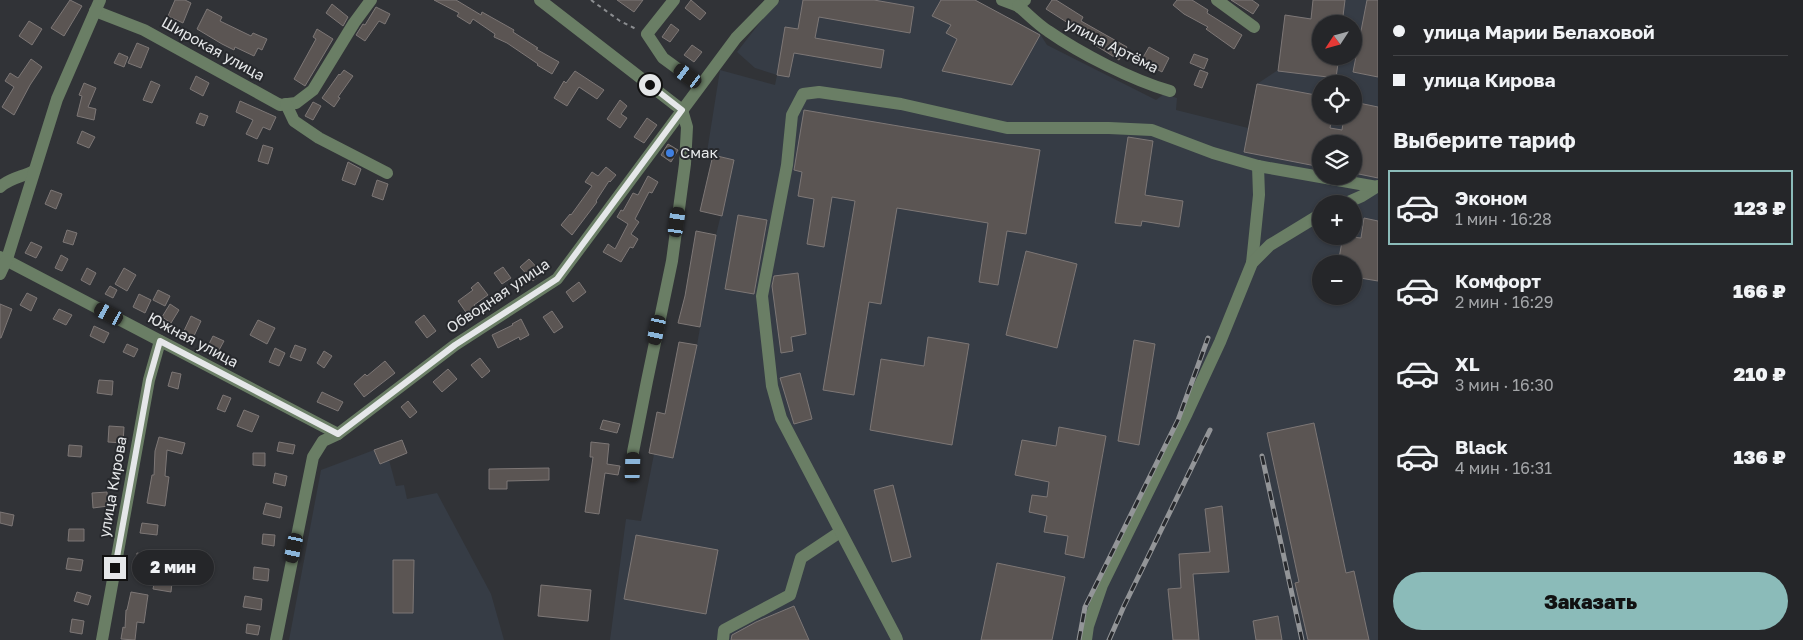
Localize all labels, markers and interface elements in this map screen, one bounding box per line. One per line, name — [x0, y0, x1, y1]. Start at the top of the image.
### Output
street label: Широкая улица — [159, 12, 268, 84]
street label: улица Артёма — [1063, 14, 1162, 76]
north arrow — [1312, 15, 1362, 65]
map controls — [1312, 15, 1362, 305]
text: улица Марии Белаховой — [1423, 20, 1655, 43]
car — [671, 61, 704, 91]
text: улица Кирова — [1423, 68, 1555, 91]
route start — [639, 74, 661, 96]
button: locate — [1312, 75, 1362, 125]
text: Выберите тариф — [1393, 126, 1576, 153]
button: layers — [1312, 135, 1362, 185]
place label: Смак — [680, 143, 718, 161]
marker: Смак — [664, 147, 676, 159]
icon: car — [1395, 185, 1440, 230]
text: Эконом — [1455, 186, 1527, 209]
button: + — [1312, 195, 1362, 245]
text: 123 ₽ — [1734, 196, 1786, 219]
car — [667, 206, 686, 238]
text: 1 мин · 16:28 — [1455, 209, 1552, 229]
street label: Обводная улица — [443, 254, 552, 336]
button: − — [1312, 255, 1362, 305]
icon: car — [1395, 268, 1440, 313]
text: Комфорт — [1455, 269, 1541, 292]
text: 166 ₽ — [1733, 279, 1786, 302]
text: 2 мин · 16:29 — [1455, 292, 1553, 312]
car — [92, 300, 125, 328]
street label: Южная улица — [145, 308, 242, 371]
car — [646, 314, 667, 346]
icon: car — [1395, 351, 1440, 396]
text: XL — [1455, 352, 1480, 375]
text: 210 ₽ — [1734, 362, 1786, 385]
text: 3 мин · 16:30 — [1455, 375, 1554, 395]
icon: car — [1395, 434, 1440, 479]
street label: улица Кирова — [94, 435, 130, 539]
text: Black — [1455, 435, 1508, 458]
text: 136 ₽ — [1734, 445, 1786, 468]
car — [624, 452, 641, 482]
text: 4 мин · 16:31 — [1455, 458, 1552, 478]
car — [283, 532, 304, 564]
callout: 2 мин — [132, 550, 215, 586]
route end — [104, 557, 126, 579]
text: 2 мин — [150, 557, 196, 577]
button: Заказать — [1393, 572, 1788, 630]

